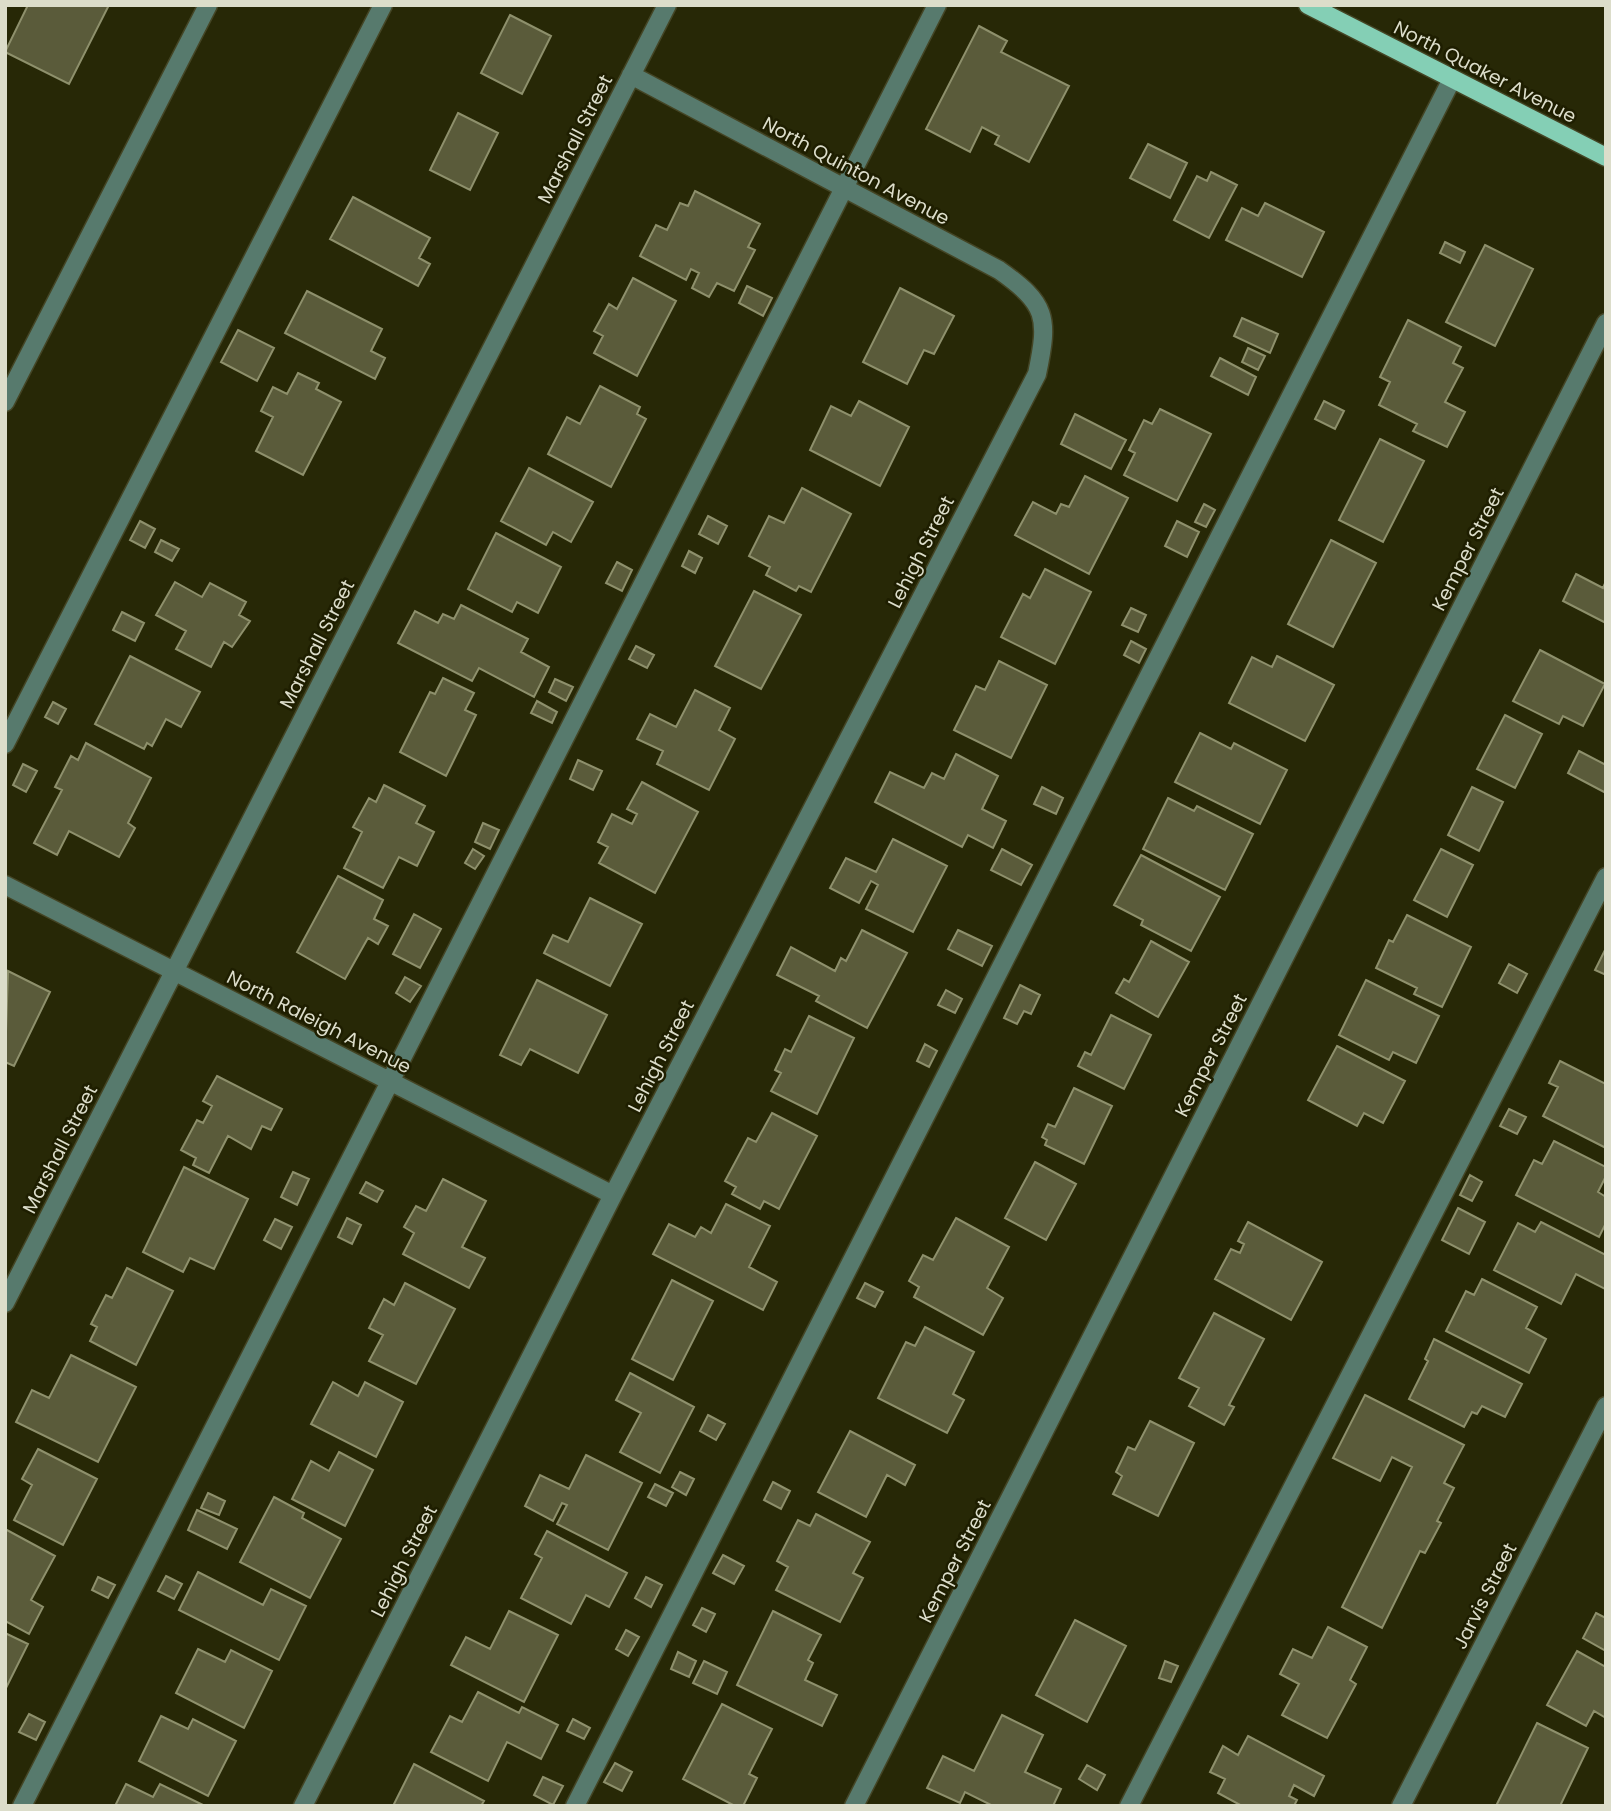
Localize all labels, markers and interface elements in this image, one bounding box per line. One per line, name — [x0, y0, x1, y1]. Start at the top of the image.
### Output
street label: North Quaker Avenue — [1389, 14, 1581, 130]
street label: Marshall Street — [531, 70, 619, 208]
street label: North Quinton Avenue — [758, 110, 954, 232]
street label: Kemper Street — [1425, 483, 1511, 615]
street label: Lehigh Street — [881, 491, 961, 613]
street label: Marshall Street — [273, 575, 361, 713]
street label: North Raleigh Avenue — [222, 964, 416, 1080]
street label: Kemper Street — [1168, 989, 1254, 1121]
street label: Lehigh Street — [621, 995, 701, 1117]
street label: Marshall Street — [16, 1080, 104, 1218]
street label: Kemper Street — [912, 1495, 998, 1627]
street label: Lehigh Street — [364, 1500, 444, 1622]
street label: Jarvis Street — [1447, 1538, 1523, 1654]

